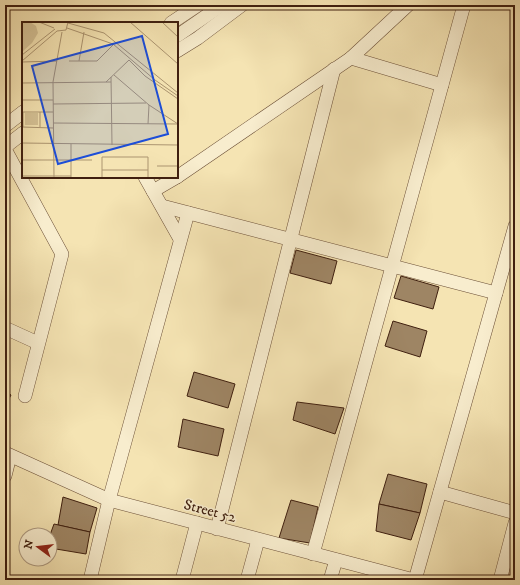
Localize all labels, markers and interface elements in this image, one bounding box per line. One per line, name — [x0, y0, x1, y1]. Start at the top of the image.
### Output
inset map — [22, 22, 178, 178]
street label: Street 52 — [182, 495, 239, 527]
north arrow — [18, 527, 58, 567]
text: N — [21, 538, 37, 551]

